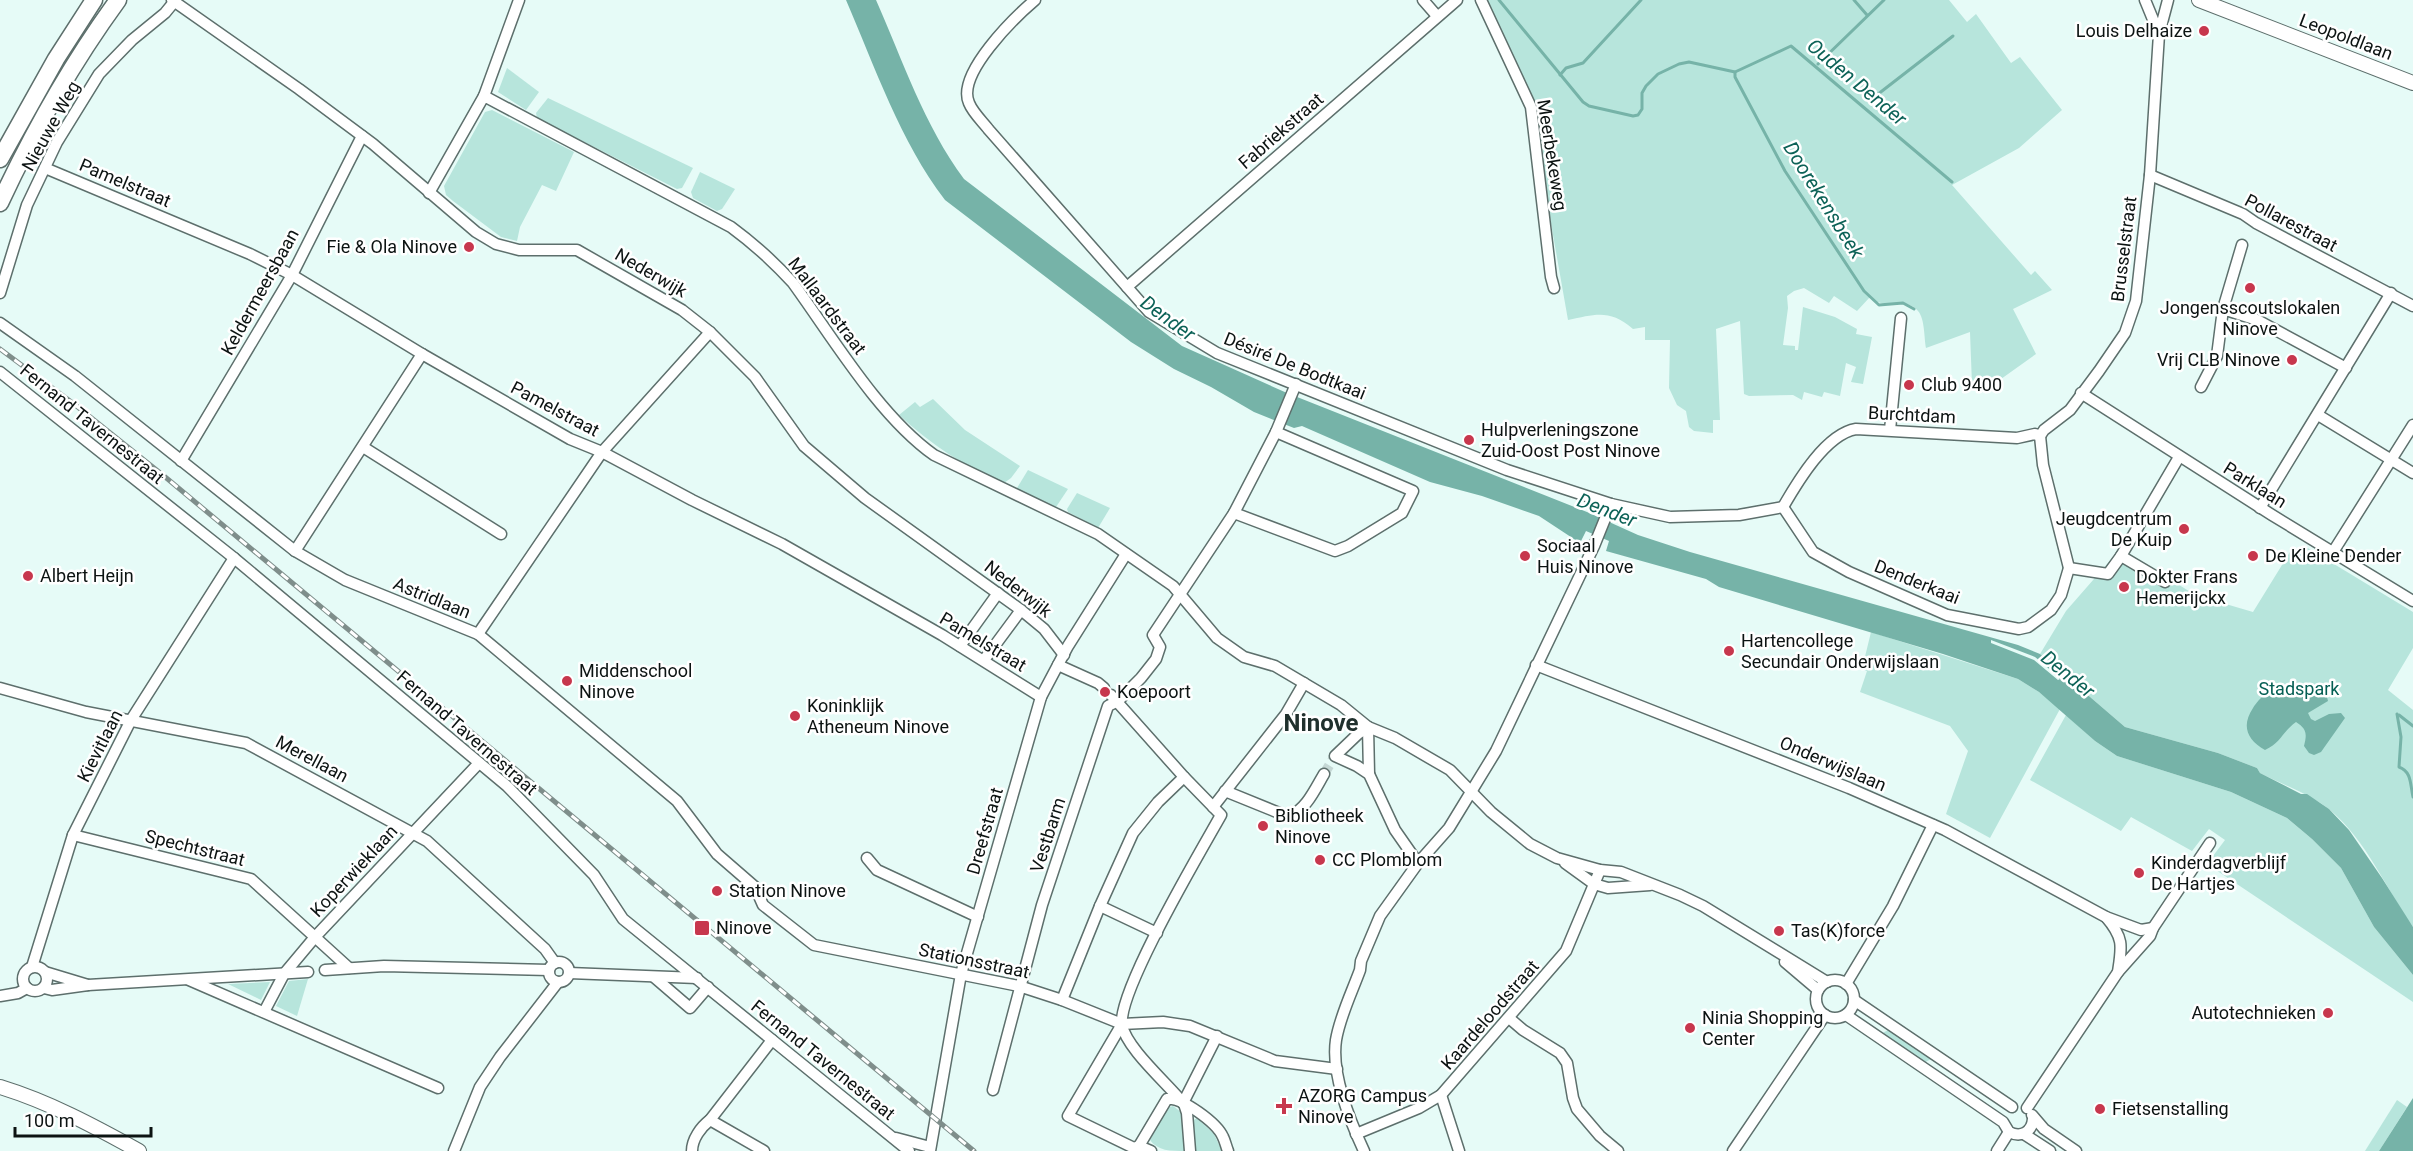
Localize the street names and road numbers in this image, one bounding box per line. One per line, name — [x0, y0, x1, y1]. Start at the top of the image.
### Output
street label: Leopoldlaan — [2297, 9, 2396, 64]
street label: Nieuwe Weg — [17, 77, 84, 174]
street label: Fabriekstraat — [1234, 88, 1327, 173]
street label: Meerbekeweg — [1533, 98, 1572, 212]
street label: Pamelstraat — [76, 154, 174, 211]
street label: Pollarestraat — [2241, 189, 2341, 256]
street label: Brusselstraat — [2107, 195, 2140, 303]
street label: Keldermeersbaan — [216, 225, 303, 358]
street label: Nederwijk — [612, 244, 692, 302]
street label: Mallaardstraat — [784, 253, 871, 359]
street label: Désiré De Bodtkaai — [1221, 327, 1369, 404]
street label: Fernand Tavernestraat — [16, 359, 169, 488]
street label: Pamelstraat — [507, 376, 603, 441]
street label: Burchtdam — [1868, 402, 1957, 427]
street label: Parklaan — [2220, 457, 2291, 512]
street label: Denderkaai — [1871, 555, 1963, 608]
street label: Nederwijk — [980, 556, 1057, 622]
street label: Astridlaan — [390, 573, 474, 623]
street label: Pamelstraat — [936, 608, 1030, 676]
street label: Fernand Tavernestraat — [393, 666, 542, 799]
street label: Kievitlaan — [72, 706, 127, 785]
street label: Merellaan — [272, 731, 352, 786]
street label: Onderwijslaan — [1777, 732, 1890, 795]
street label: Dreefstraat — [962, 785, 1007, 877]
street label: Vestbarm — [1026, 795, 1069, 875]
street label: Koperwieklaan — [306, 820, 401, 921]
street label: Spechtstraat — [143, 825, 247, 870]
street label: Stationsstraat — [917, 939, 1031, 983]
street label: Kaardeloodstraat — [1436, 956, 1543, 1074]
street label: Fernand Tavernestraat — [747, 995, 900, 1124]

